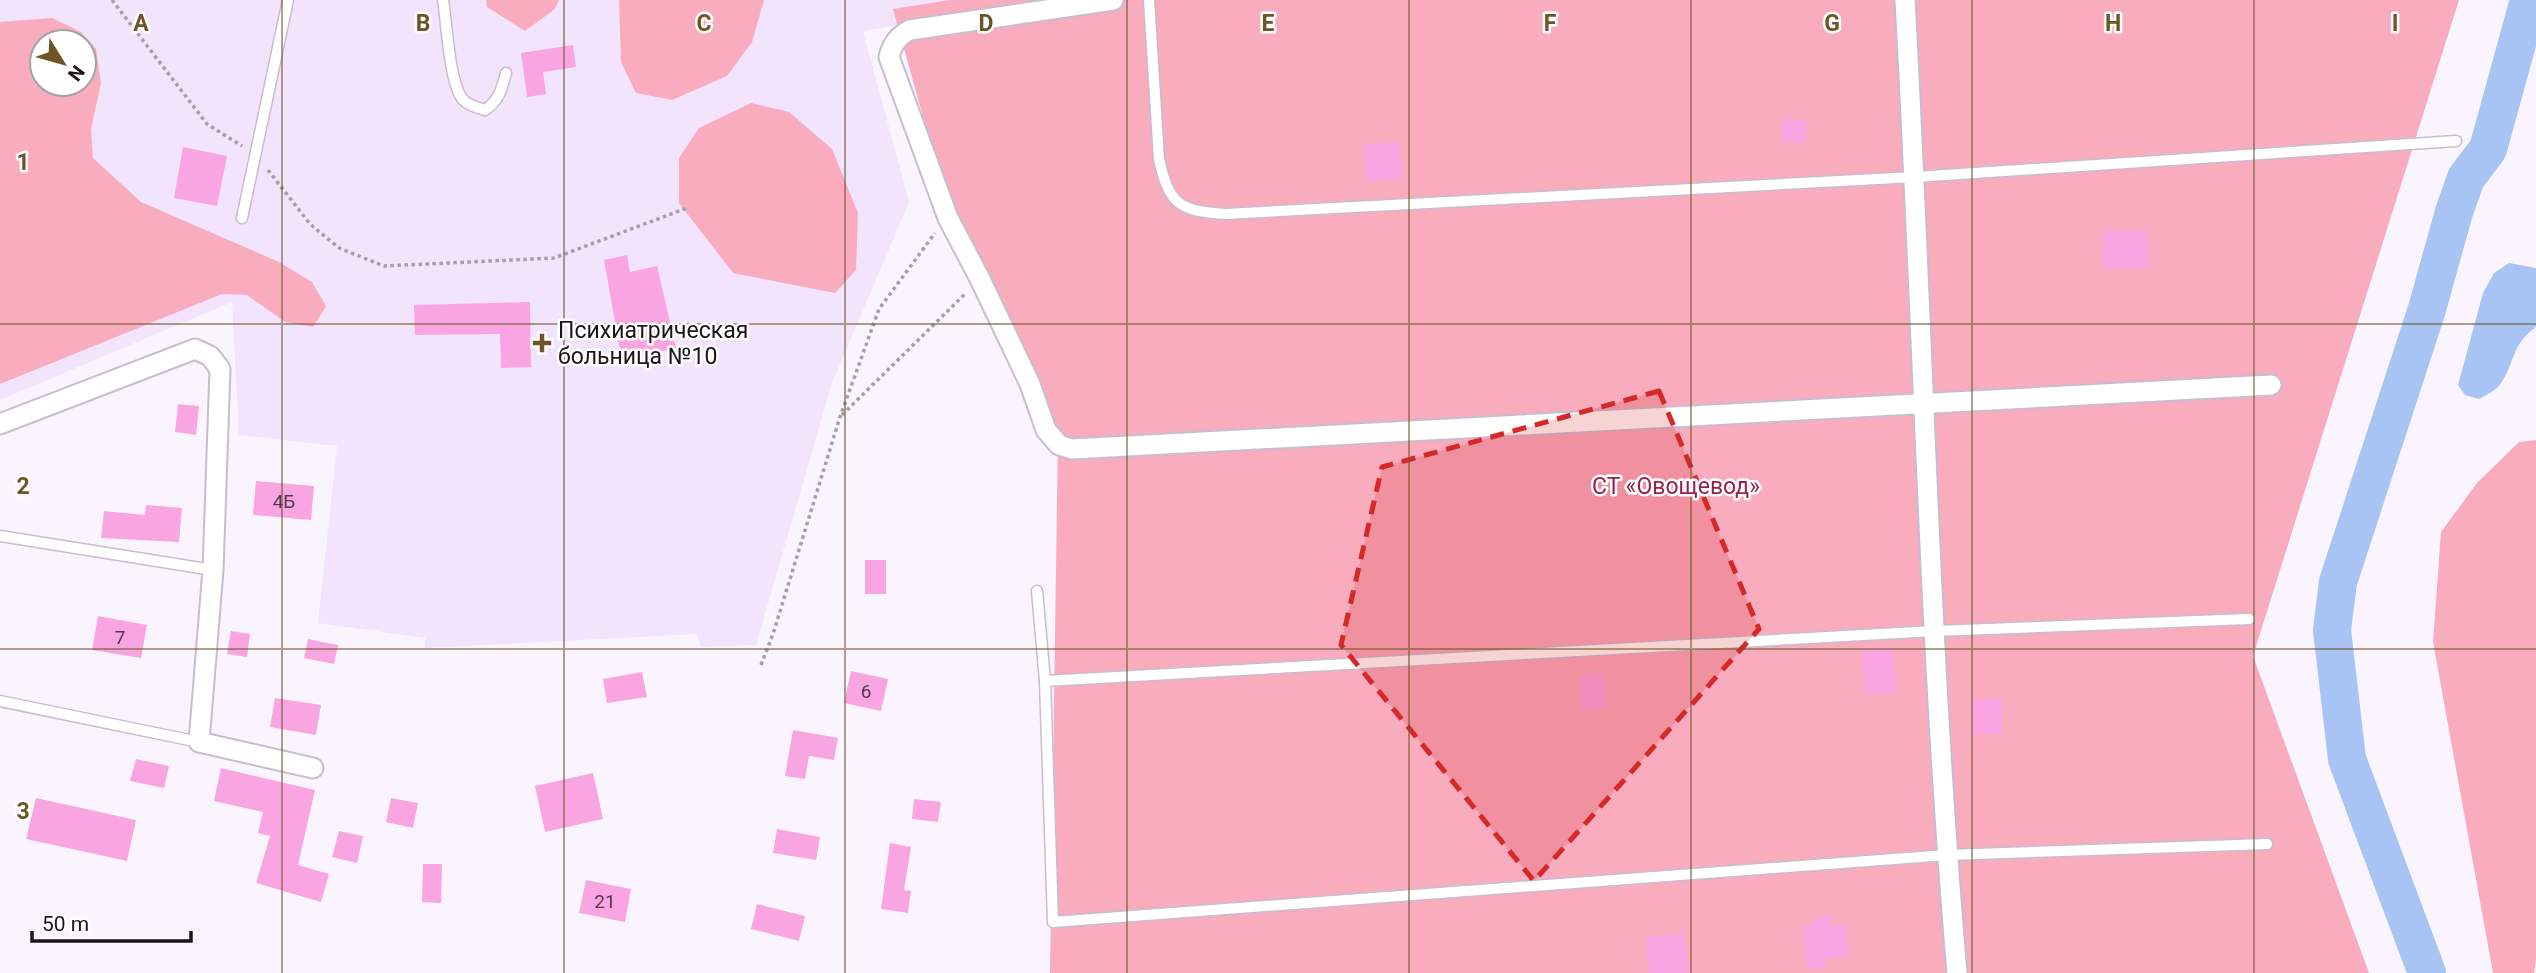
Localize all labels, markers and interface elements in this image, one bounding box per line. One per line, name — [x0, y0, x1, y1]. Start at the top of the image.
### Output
text: A — [133, 10, 149, 37]
text: B — [416, 10, 430, 37]
text: C — [696, 10, 712, 37]
text: D — [979, 10, 993, 37]
text: E — [1262, 10, 1275, 37]
text: F — [1544, 10, 1557, 37]
text: G — [1824, 10, 1840, 37]
text: H — [2105, 10, 2121, 37]
text: I — [2392, 10, 2398, 37]
north arrow — [28, 28, 98, 98]
text: N — [63, 61, 89, 85]
text: 1 — [16, 149, 30, 176]
place label: Психиатрическая больница №10 — [558, 317, 748, 370]
marker: Психиатрическая больница №10 — [532, 333, 552, 353]
text: 2 — [16, 473, 30, 500]
park label: СТ «Овощевод» — [1592, 473, 1760, 500]
house number: 4Б — [273, 490, 295, 513]
house number: 7 — [115, 626, 125, 649]
house number: 6 — [861, 680, 871, 703]
text: 3 — [16, 798, 30, 825]
house number: 21 — [594, 890, 616, 913]
scale bar — [32, 900, 191, 944]
text: 50 m — [42, 912, 89, 936]

